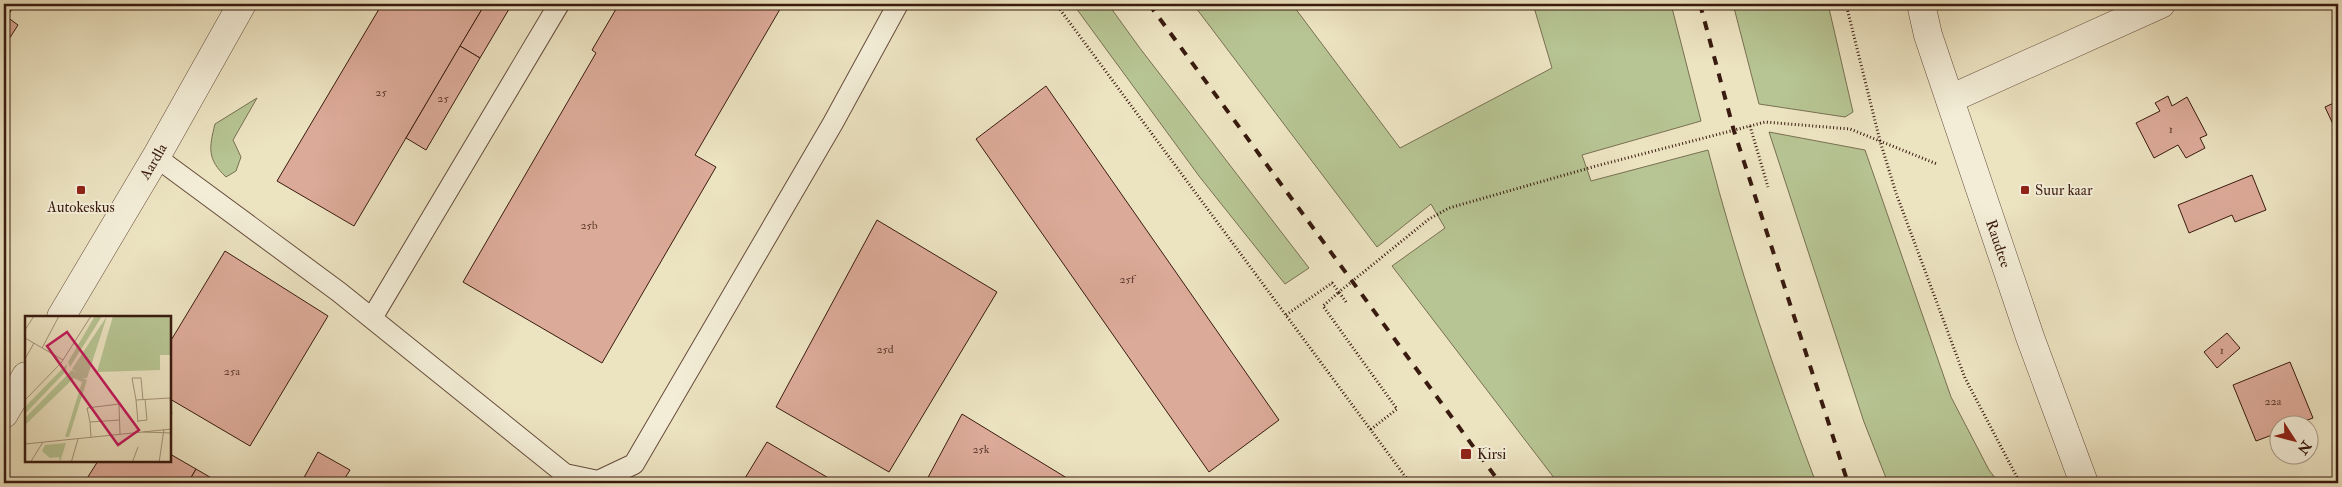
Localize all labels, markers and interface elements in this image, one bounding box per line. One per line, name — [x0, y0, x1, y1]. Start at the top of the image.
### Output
house number: 25 — [375, 85, 387, 100]
house number: 25 — [437, 91, 449, 106]
house number: 1 — [2169, 122, 2173, 137]
street label: Aardla — [135, 139, 172, 184]
place label: Suur kaar — [2035, 181, 2093, 200]
marker: Autokeskus — [75, 184, 87, 196]
marker: Suur kaar — [2019, 184, 2031, 196]
place label: Autokeskus — [46, 198, 115, 217]
street label: Raudtee — [1981, 217, 2015, 270]
house number: 25b — [580, 218, 598, 233]
house number: 25f — [1119, 272, 1137, 287]
inset map — [25, 316, 171, 462]
house number: 25d — [876, 342, 894, 357]
house number: 1 — [2220, 343, 2224, 358]
house number: 25a — [224, 364, 241, 379]
house number: 22a — [2264, 394, 2283, 409]
north arrow — [2270, 414, 2320, 464]
text: N — [2293, 436, 2315, 458]
house number: 25k — [972, 442, 990, 457]
place label: Kirsi — [1477, 445, 1506, 464]
marker: Kirsi — [1459, 447, 1473, 461]

